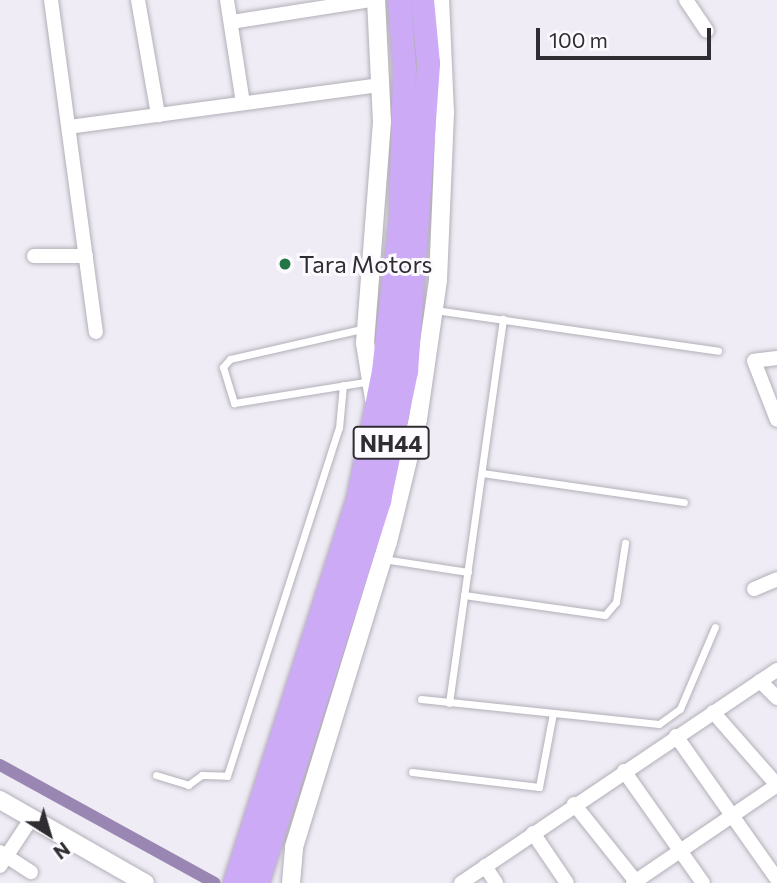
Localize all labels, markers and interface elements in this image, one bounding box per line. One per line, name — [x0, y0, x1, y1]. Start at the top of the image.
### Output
scale bar — [539, 14, 714, 58]
text: 100 m — [549, 27, 608, 52]
place label: Tara Motors — [299, 250, 433, 278]
marker: Tara Motors — [277, 256, 293, 272]
road number: NH44 — [352, 424, 430, 462]
north arrow — [14, 799, 84, 869]
text: N — [49, 838, 75, 865]

